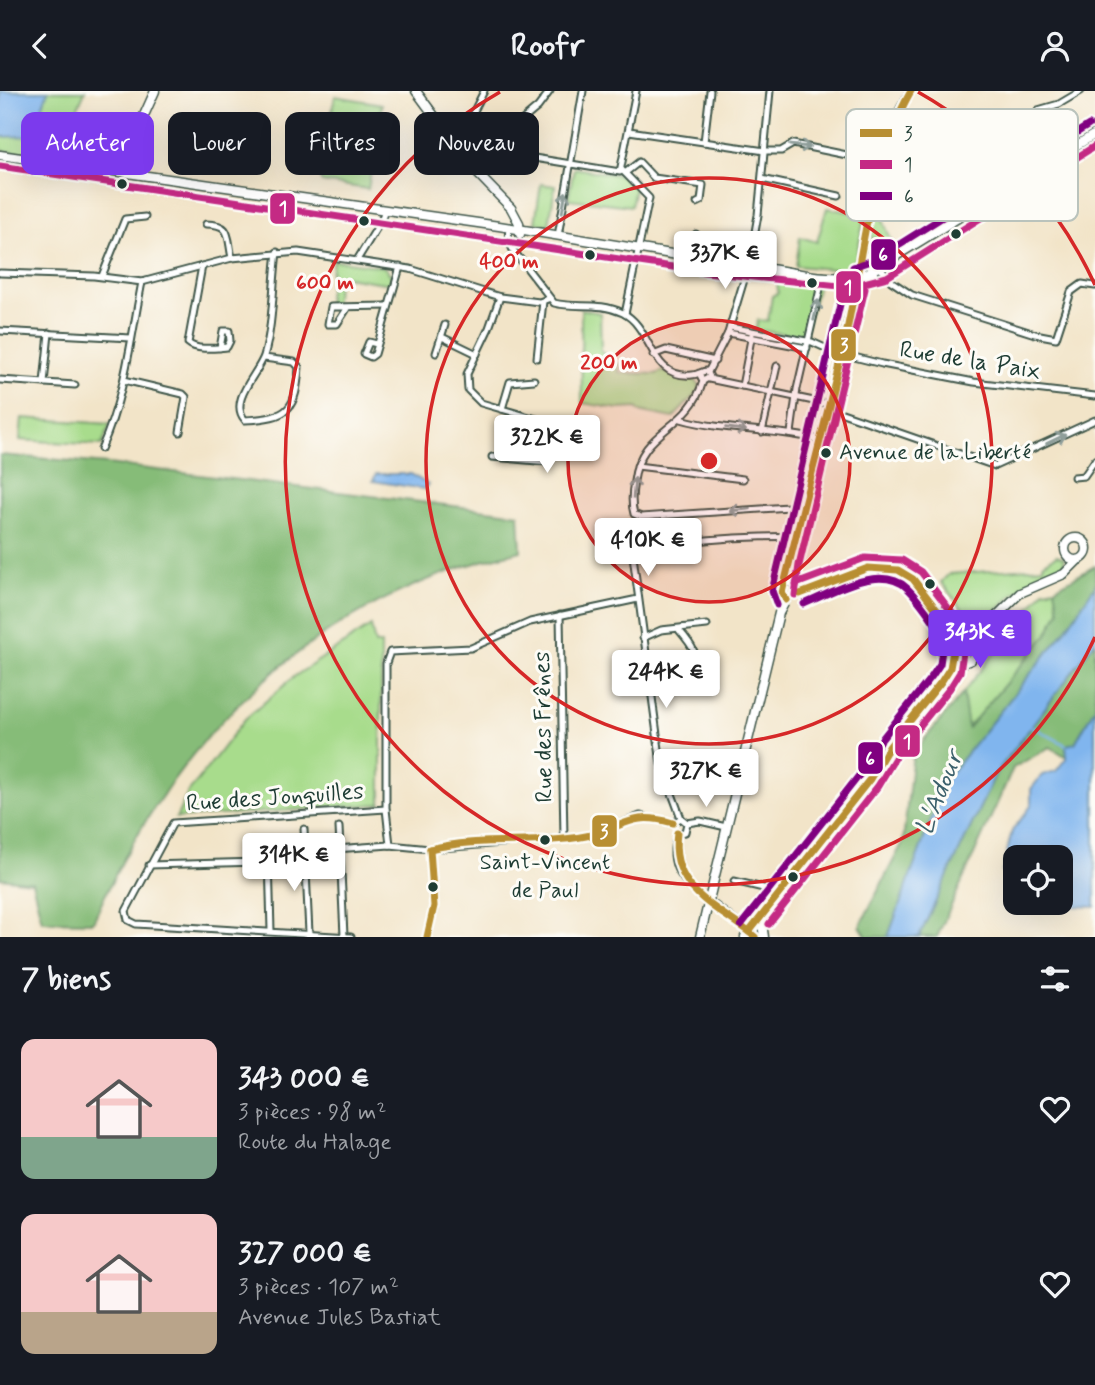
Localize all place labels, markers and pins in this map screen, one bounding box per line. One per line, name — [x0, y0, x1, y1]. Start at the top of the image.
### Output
unlabelled marker — [115, 177, 129, 191]
unlabelled marker — [357, 214, 371, 228]
unlabelled marker — [949, 227, 963, 241]
pin: 337K € — [668, 231, 782, 291]
unlabelled marker — [583, 248, 597, 262]
unlabelled marker — [805, 276, 819, 290]
pin: 322K € — [490, 415, 604, 475]
place label: Avenue de la Liberté — [839, 439, 1031, 467]
marker: Avenue de la Liberté — [819, 446, 833, 460]
centre of rings — [697, 449, 721, 473]
pin: 410K € — [591, 519, 705, 578]
unlabelled marker — [923, 577, 937, 591]
pin: 343K € — [923, 611, 1037, 670]
pin: 244K € — [609, 651, 723, 710]
pin: 327K € — [649, 749, 763, 809]
pin: 314K € — [237, 833, 351, 893]
marker: Saint-Vincent de Paul — [538, 833, 552, 847]
place label: Saint-Vincent de Paul — [480, 849, 610, 905]
unlabelled marker — [786, 870, 800, 884]
unlabelled marker — [426, 880, 440, 894]

